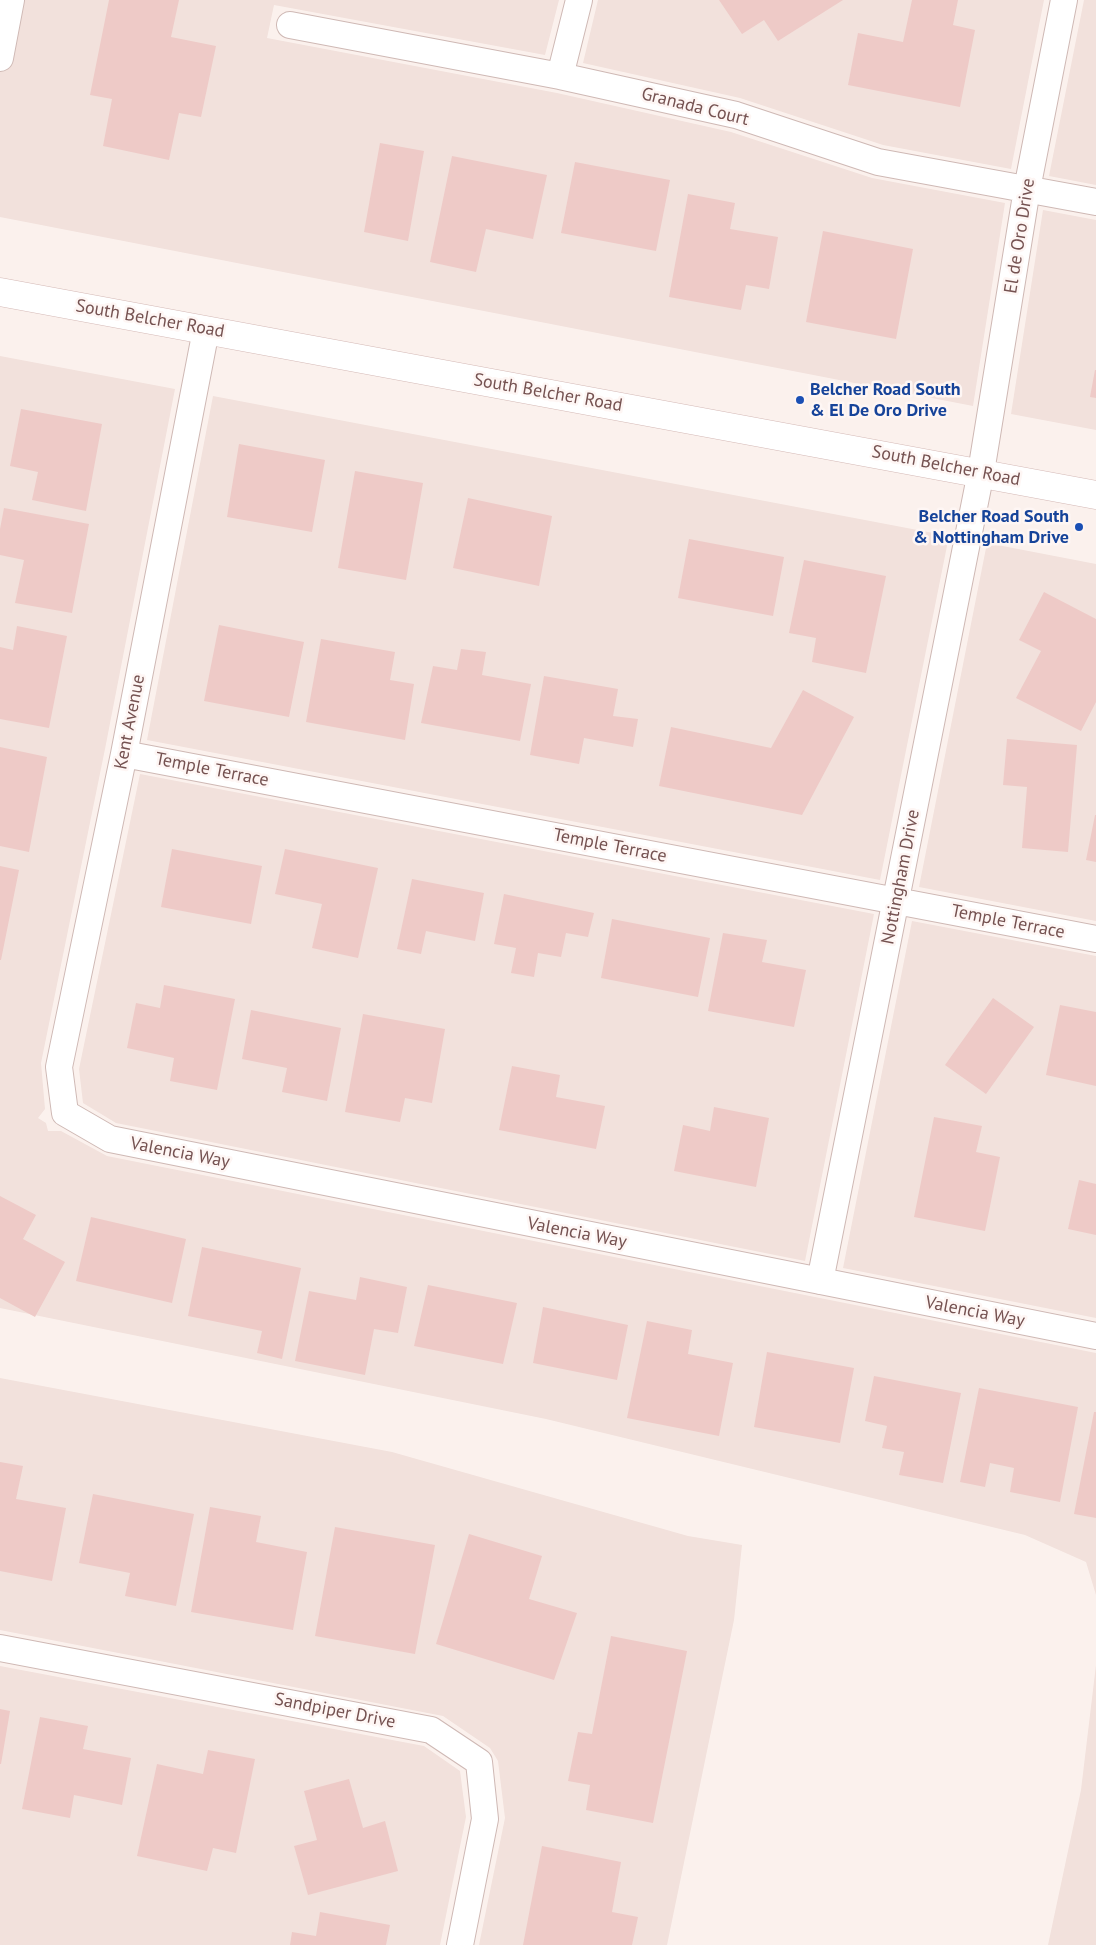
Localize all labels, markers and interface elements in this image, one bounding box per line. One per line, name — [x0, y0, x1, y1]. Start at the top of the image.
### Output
street label: Granada Court — [639, 83, 751, 131]
street label: El de Oro Drive — [1000, 177, 1040, 295]
street label: South Belcher Road — [74, 295, 226, 343]
street label: South Belcher Road — [472, 369, 624, 417]
place label: Belcher Road South & El De Oro Drive — [810, 379, 960, 422]
marker: Belcher Road South & El De Oro Drive — [794, 394, 806, 406]
street label: South Belcher Road — [870, 441, 1022, 491]
place label: Belcher Road South & Nottingham Drive — [913, 506, 1069, 548]
marker: Belcher Road South & Nottingham Drive — [1073, 521, 1085, 533]
street label: Kent Avenue — [110, 673, 150, 771]
street label: Temple Terrace — [153, 748, 271, 792]
street label: Nottingham Drive — [877, 808, 925, 946]
street label: Temple Terrace — [551, 824, 669, 868]
street label: Temple Terrace — [949, 900, 1067, 944]
street label: Valencia Way — [129, 1133, 231, 1173]
street label: Valencia Way — [526, 1213, 628, 1253]
street label: Valencia Way — [924, 1292, 1026, 1332]
street label: Sandpiper Drive — [273, 1689, 397, 1733]

